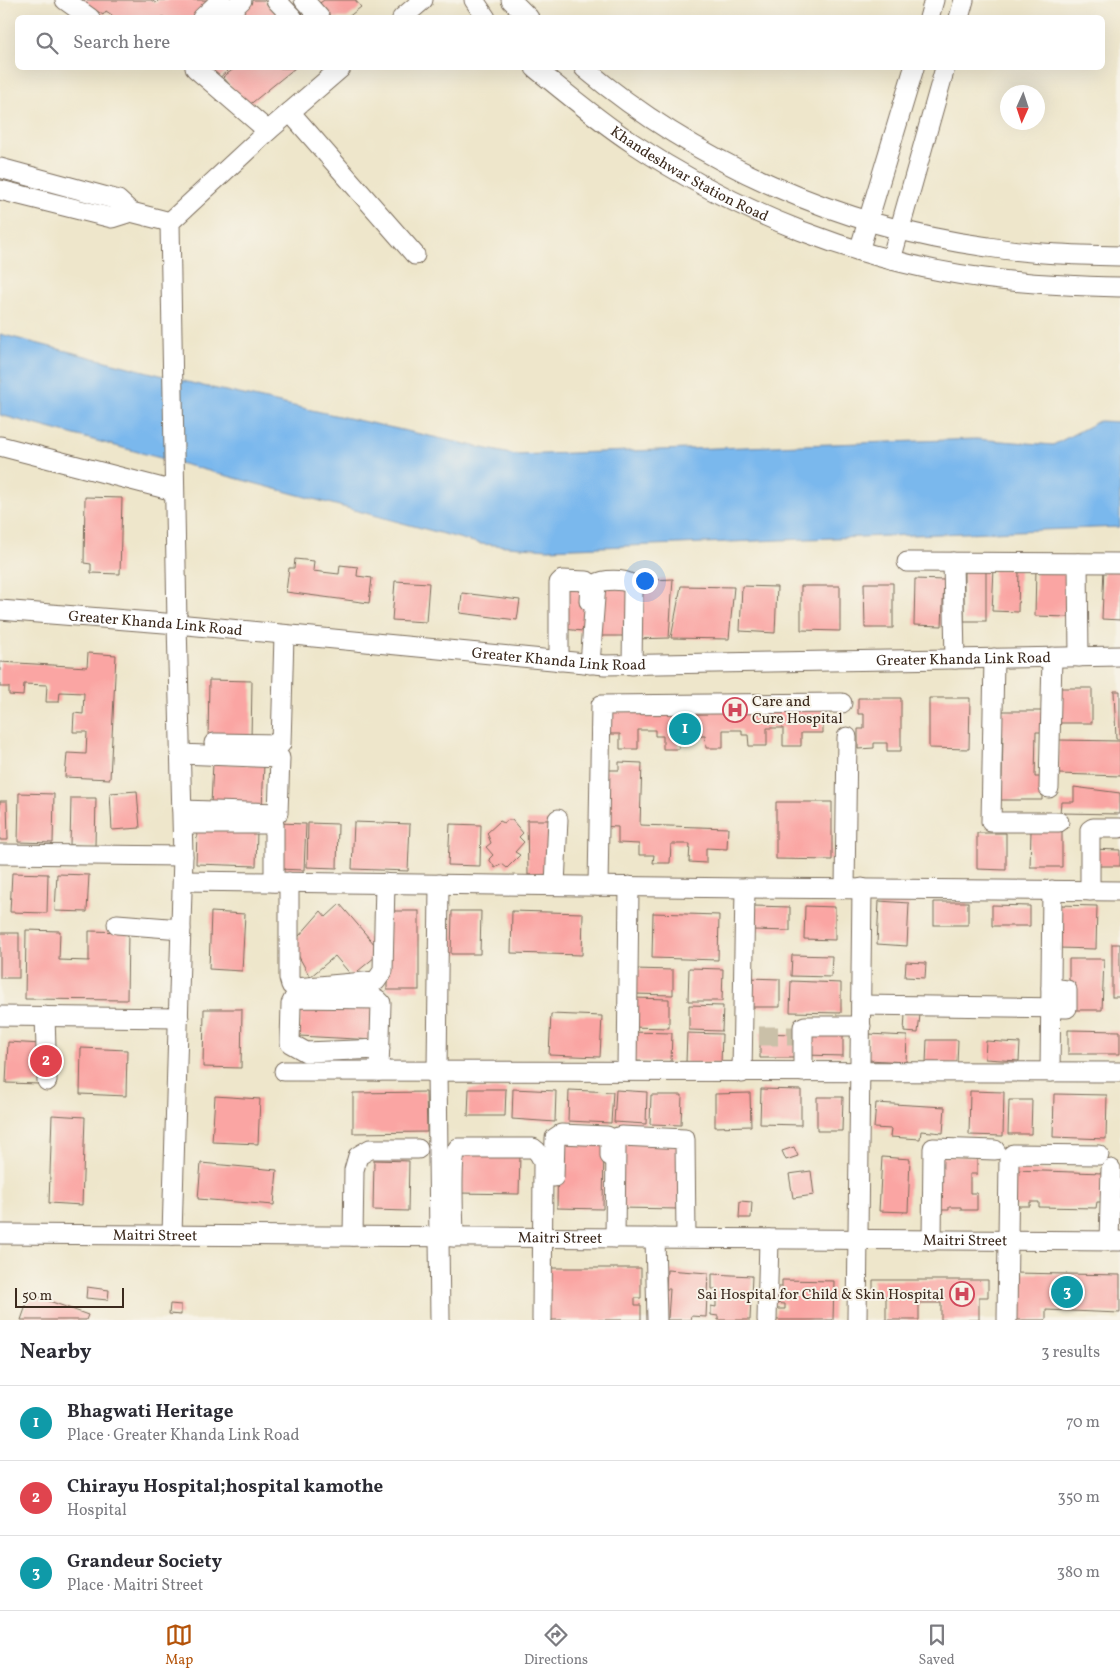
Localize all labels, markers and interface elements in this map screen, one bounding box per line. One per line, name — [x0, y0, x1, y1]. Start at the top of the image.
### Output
search box — [15, 15, 1105, 70]
icon: search — [33, 29, 61, 57]
text: Search here — [73, 30, 170, 56]
north arrow — [1000, 85, 1045, 130]
street label: Khandeshwar Station Road — [605, 122, 771, 228]
your location — [632, 568, 658, 594]
street label: Greater Khanda Link Road — [67, 606, 243, 642]
street label: Greater Khanda Link Road — [471, 643, 646, 677]
street label: Greater Khanda Link Road — [876, 648, 1051, 672]
place label: Care and Cure Hospital — [752, 692, 843, 730]
hospital icon: Care and Cure Hospital — [722, 697, 748, 723]
pin: 1 — [669, 710, 701, 748]
pin: 2 — [30, 1042, 62, 1080]
street label: Maitri Street — [113, 1226, 197, 1247]
street label: Maitri Street — [518, 1228, 602, 1250]
street label: Maitri Street — [923, 1231, 1007, 1252]
pin: 3 — [1051, 1273, 1083, 1311]
hospital icon: Sai Hospital for Child & Skin Hospital — [949, 1281, 975, 1307]
scale bar — [15, 1285, 124, 1308]
place label: Sai Hospital for Child & Skin Hospital — [697, 1285, 944, 1306]
text: 50 m — [22, 1287, 52, 1306]
text: Nearby — [20, 1338, 91, 1367]
text: 3 results — [1041, 1342, 1100, 1364]
text: Bhagwati Heritage — [67, 1399, 233, 1425]
text: 1 — [33, 1412, 39, 1434]
text: 70 m — [1066, 1412, 1100, 1434]
text: Place · Greater Khanda Link Road — [67, 1425, 299, 1447]
text: Chirayu Hospital;hospital kamothe — [67, 1474, 383, 1500]
text: 2 — [32, 1487, 40, 1509]
text: 350 m — [1057, 1487, 1100, 1509]
text: Hospital — [67, 1500, 127, 1522]
text: Grandeur Society — [67, 1549, 222, 1575]
text: 3 — [32, 1562, 40, 1584]
text: 380 m — [1057, 1562, 1100, 1584]
text: Place · Maitri Street — [67, 1575, 203, 1597]
tab: Map — [165, 1621, 193, 1670]
tab: Directions — [524, 1621, 588, 1670]
tab: Saved — [919, 1621, 955, 1670]

